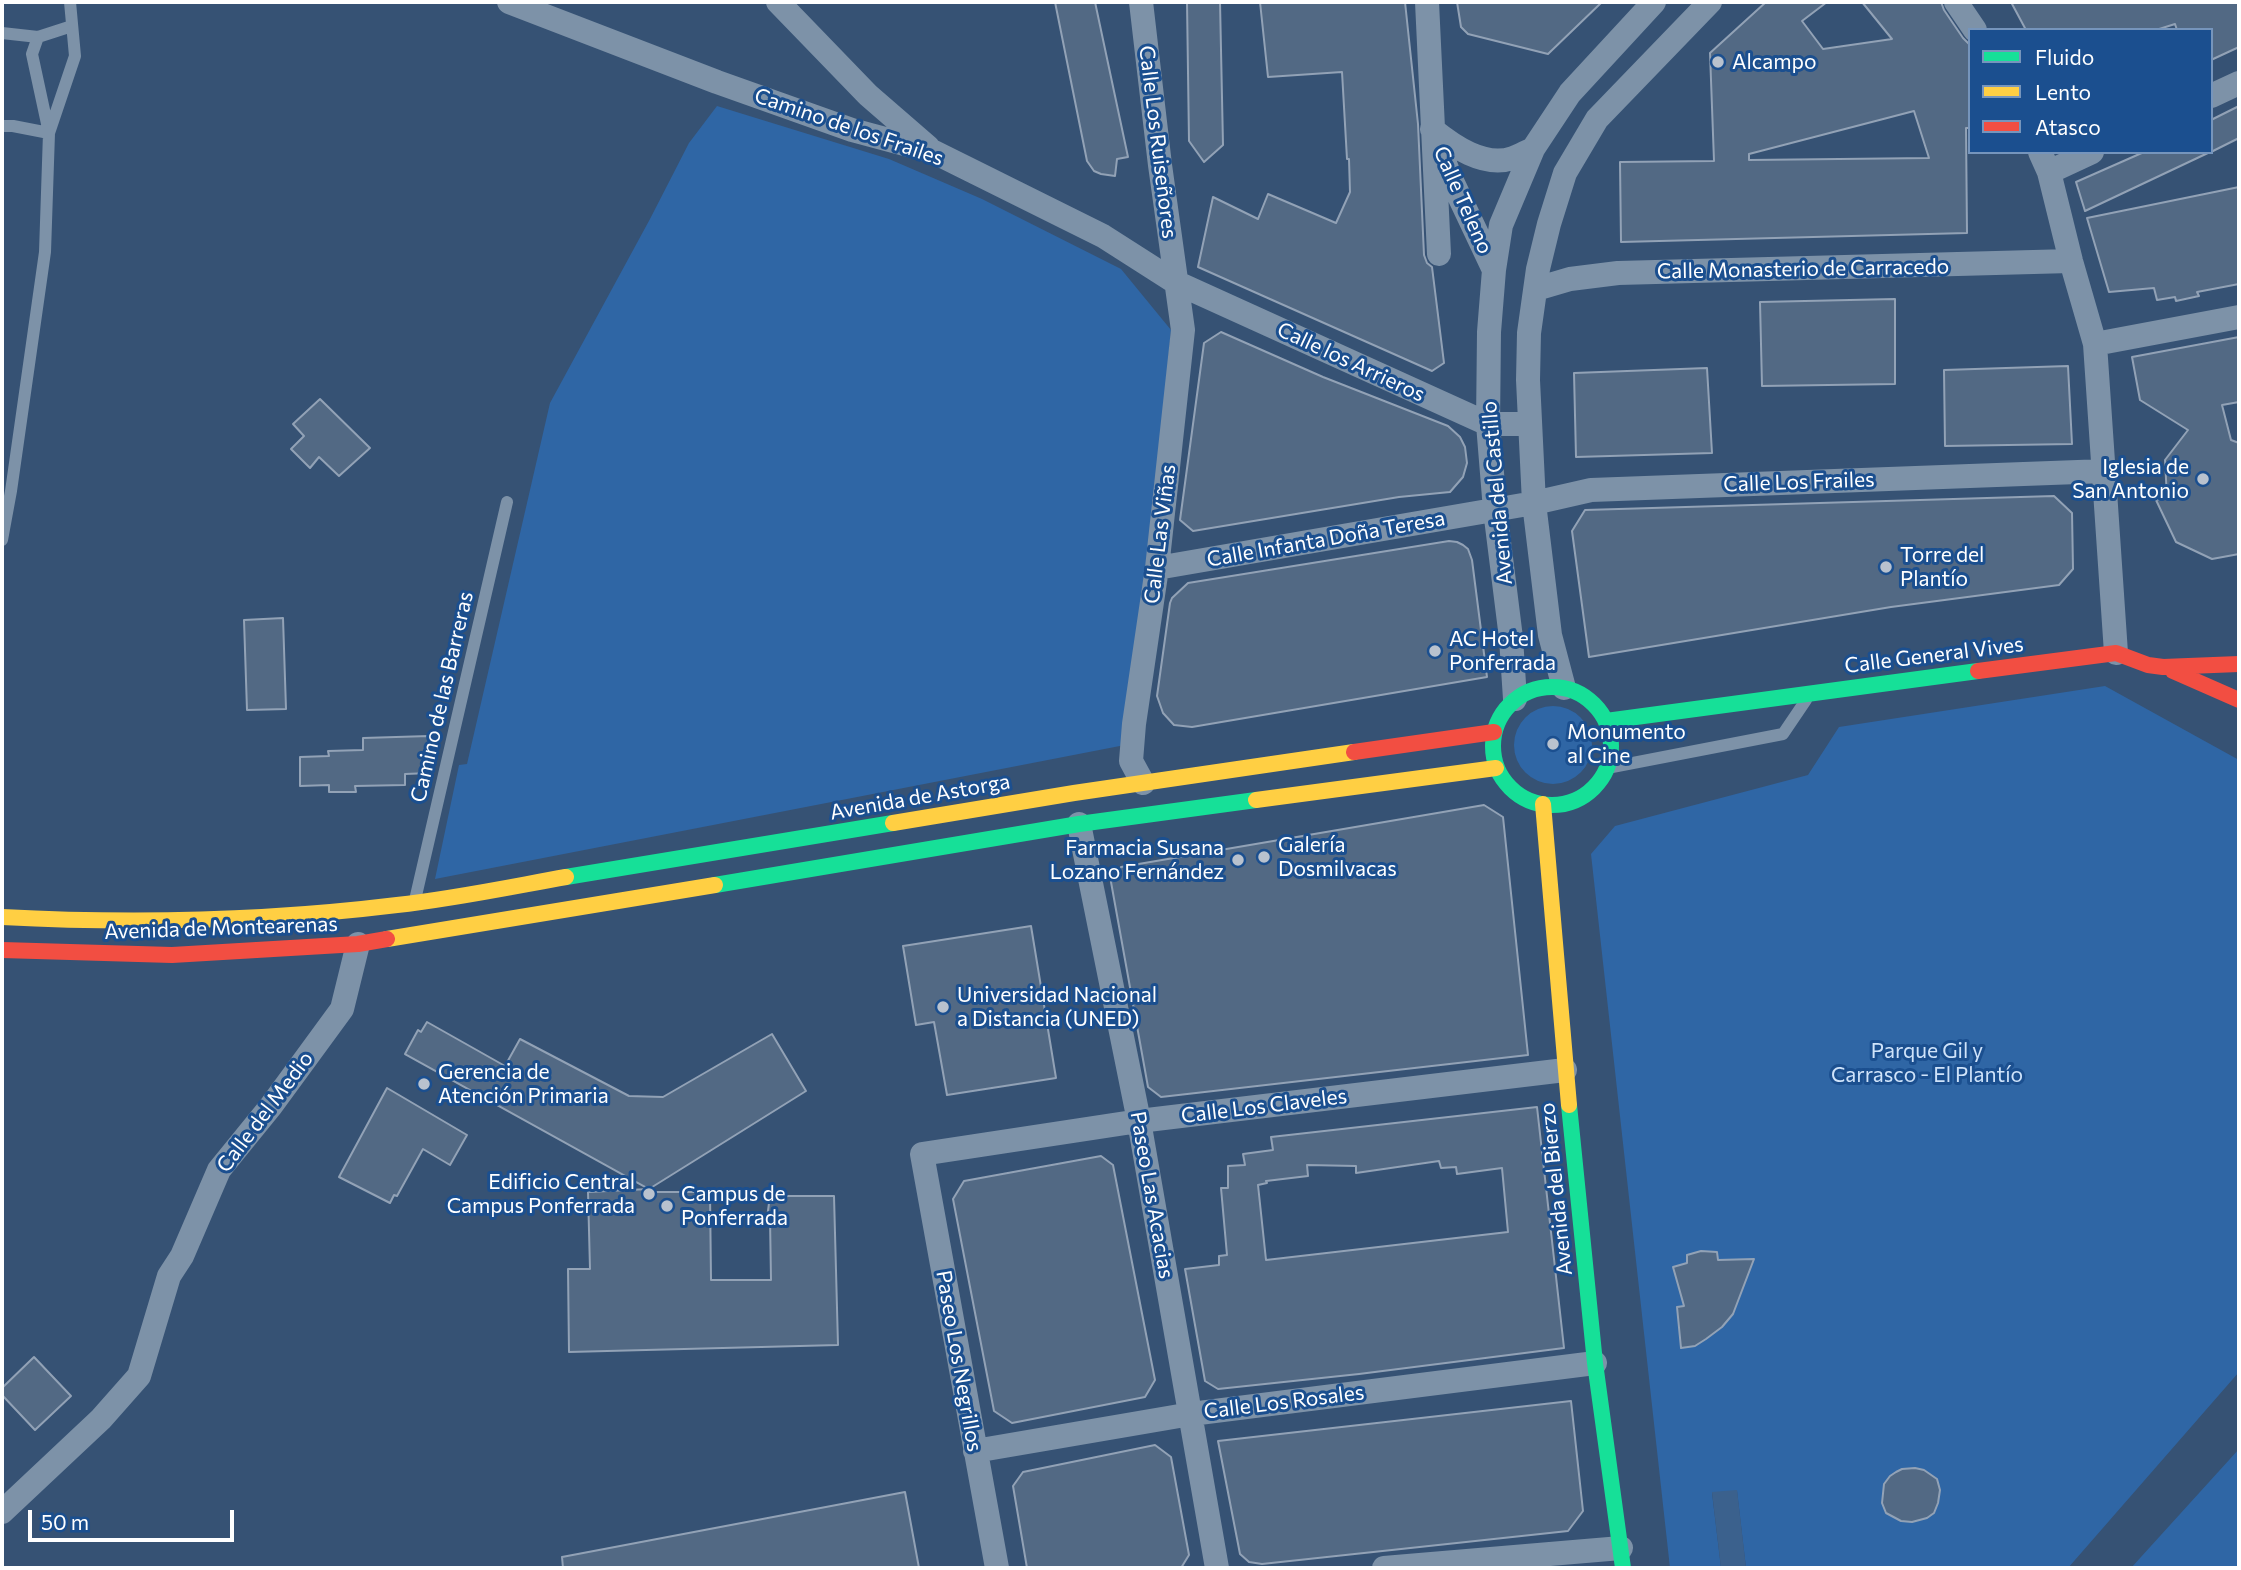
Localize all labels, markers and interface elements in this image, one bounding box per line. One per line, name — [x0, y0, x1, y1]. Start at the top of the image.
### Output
legend — [1968, 28, 2213, 154]
street label: Calle Los Ruiseñores — [1134, 44, 1182, 240]
text: Fluido — [2035, 44, 2094, 69]
place label: Alcampo — [1732, 49, 1816, 75]
marker: Alcampo — [1710, 54, 1726, 70]
text: Lento — [2035, 79, 2091, 104]
street label: Camino de los Frailes — [751, 83, 947, 171]
text: Atasco — [2035, 114, 2101, 139]
street label: Calle Teleno — [1428, 142, 1498, 258]
street label: Calle Monasterio de Carracedo — [1657, 254, 1949, 284]
street label: Calle los Arrieros — [1273, 317, 1429, 407]
street label: Avenida del Castillo — [1476, 400, 1518, 586]
place label: Iglesia de San Antonio — [2072, 454, 2189, 504]
street label: Calle Las Viñas — [1139, 463, 1181, 605]
street label: Calle Los Frailes — [1723, 467, 1875, 497]
marker: Iglesia de San Antonio — [2195, 471, 2211, 487]
street label: Calle Infanta Doña Teresa — [1205, 506, 1447, 572]
place label: Torre del Plantío — [1900, 542, 1984, 592]
marker: Torre del Plantío — [1878, 559, 1894, 575]
street label: Camino de las Barreras — [405, 589, 479, 805]
place label: AC Hotel Ponferrada — [1449, 626, 1556, 676]
street label: Calle General Vives — [1843, 632, 2025, 678]
marker: AC Hotel Ponferrada — [1427, 643, 1443, 659]
place label: Monumento al Cine — [1567, 719, 1686, 769]
marker: Monumento al Cine — [1545, 736, 1561, 752]
street label: Avenida de Astorga — [828, 769, 1012, 825]
place label: Galería Dosmilvacas — [1278, 832, 1397, 882]
place label: Farmacia Susana Lozano Fernández — [1050, 835, 1224, 885]
marker: Galería Dosmilvacas — [1256, 849, 1272, 865]
marker: Farmacia Susana Lozano Fernández — [1230, 852, 1246, 868]
street label: Avenida de Montearenas — [104, 911, 338, 945]
place label: Universidad Nacional a Distancia (UNED) — [957, 982, 1157, 1032]
marker: Universidad Nacional a Distancia (UNED) — [935, 999, 951, 1015]
park label: Parque Gil y Carrasco - El Plantío — [1831, 1038, 2023, 1088]
street label: Calle del Medio — [211, 1047, 319, 1177]
place label: Gerencia de Atención Primaria — [438, 1059, 609, 1109]
marker: Gerencia de Atención Primaria — [416, 1076, 432, 1092]
street label: Calle Los Claveles — [1180, 1083, 1348, 1129]
street label: Avenida del Bierzo — [1534, 1101, 1578, 1277]
street label: Paseo Las Acacias — [1125, 1109, 1179, 1281]
place label: Edificio Central Campus Ponferrada — [447, 1169, 635, 1219]
place label: Campus de Ponferrada — [681, 1181, 788, 1231]
marker: Edificio Central Campus Ponferrada — [641, 1186, 657, 1202]
marker: Campus de Ponferrada — [659, 1198, 675, 1214]
street label: Paseo Los Negrillos — [931, 1268, 987, 1454]
street label: Calle Los Rosales — [1202, 1380, 1366, 1424]
scale bar — [32, 1496, 238, 1540]
text: 50 m — [41, 1509, 89, 1534]

